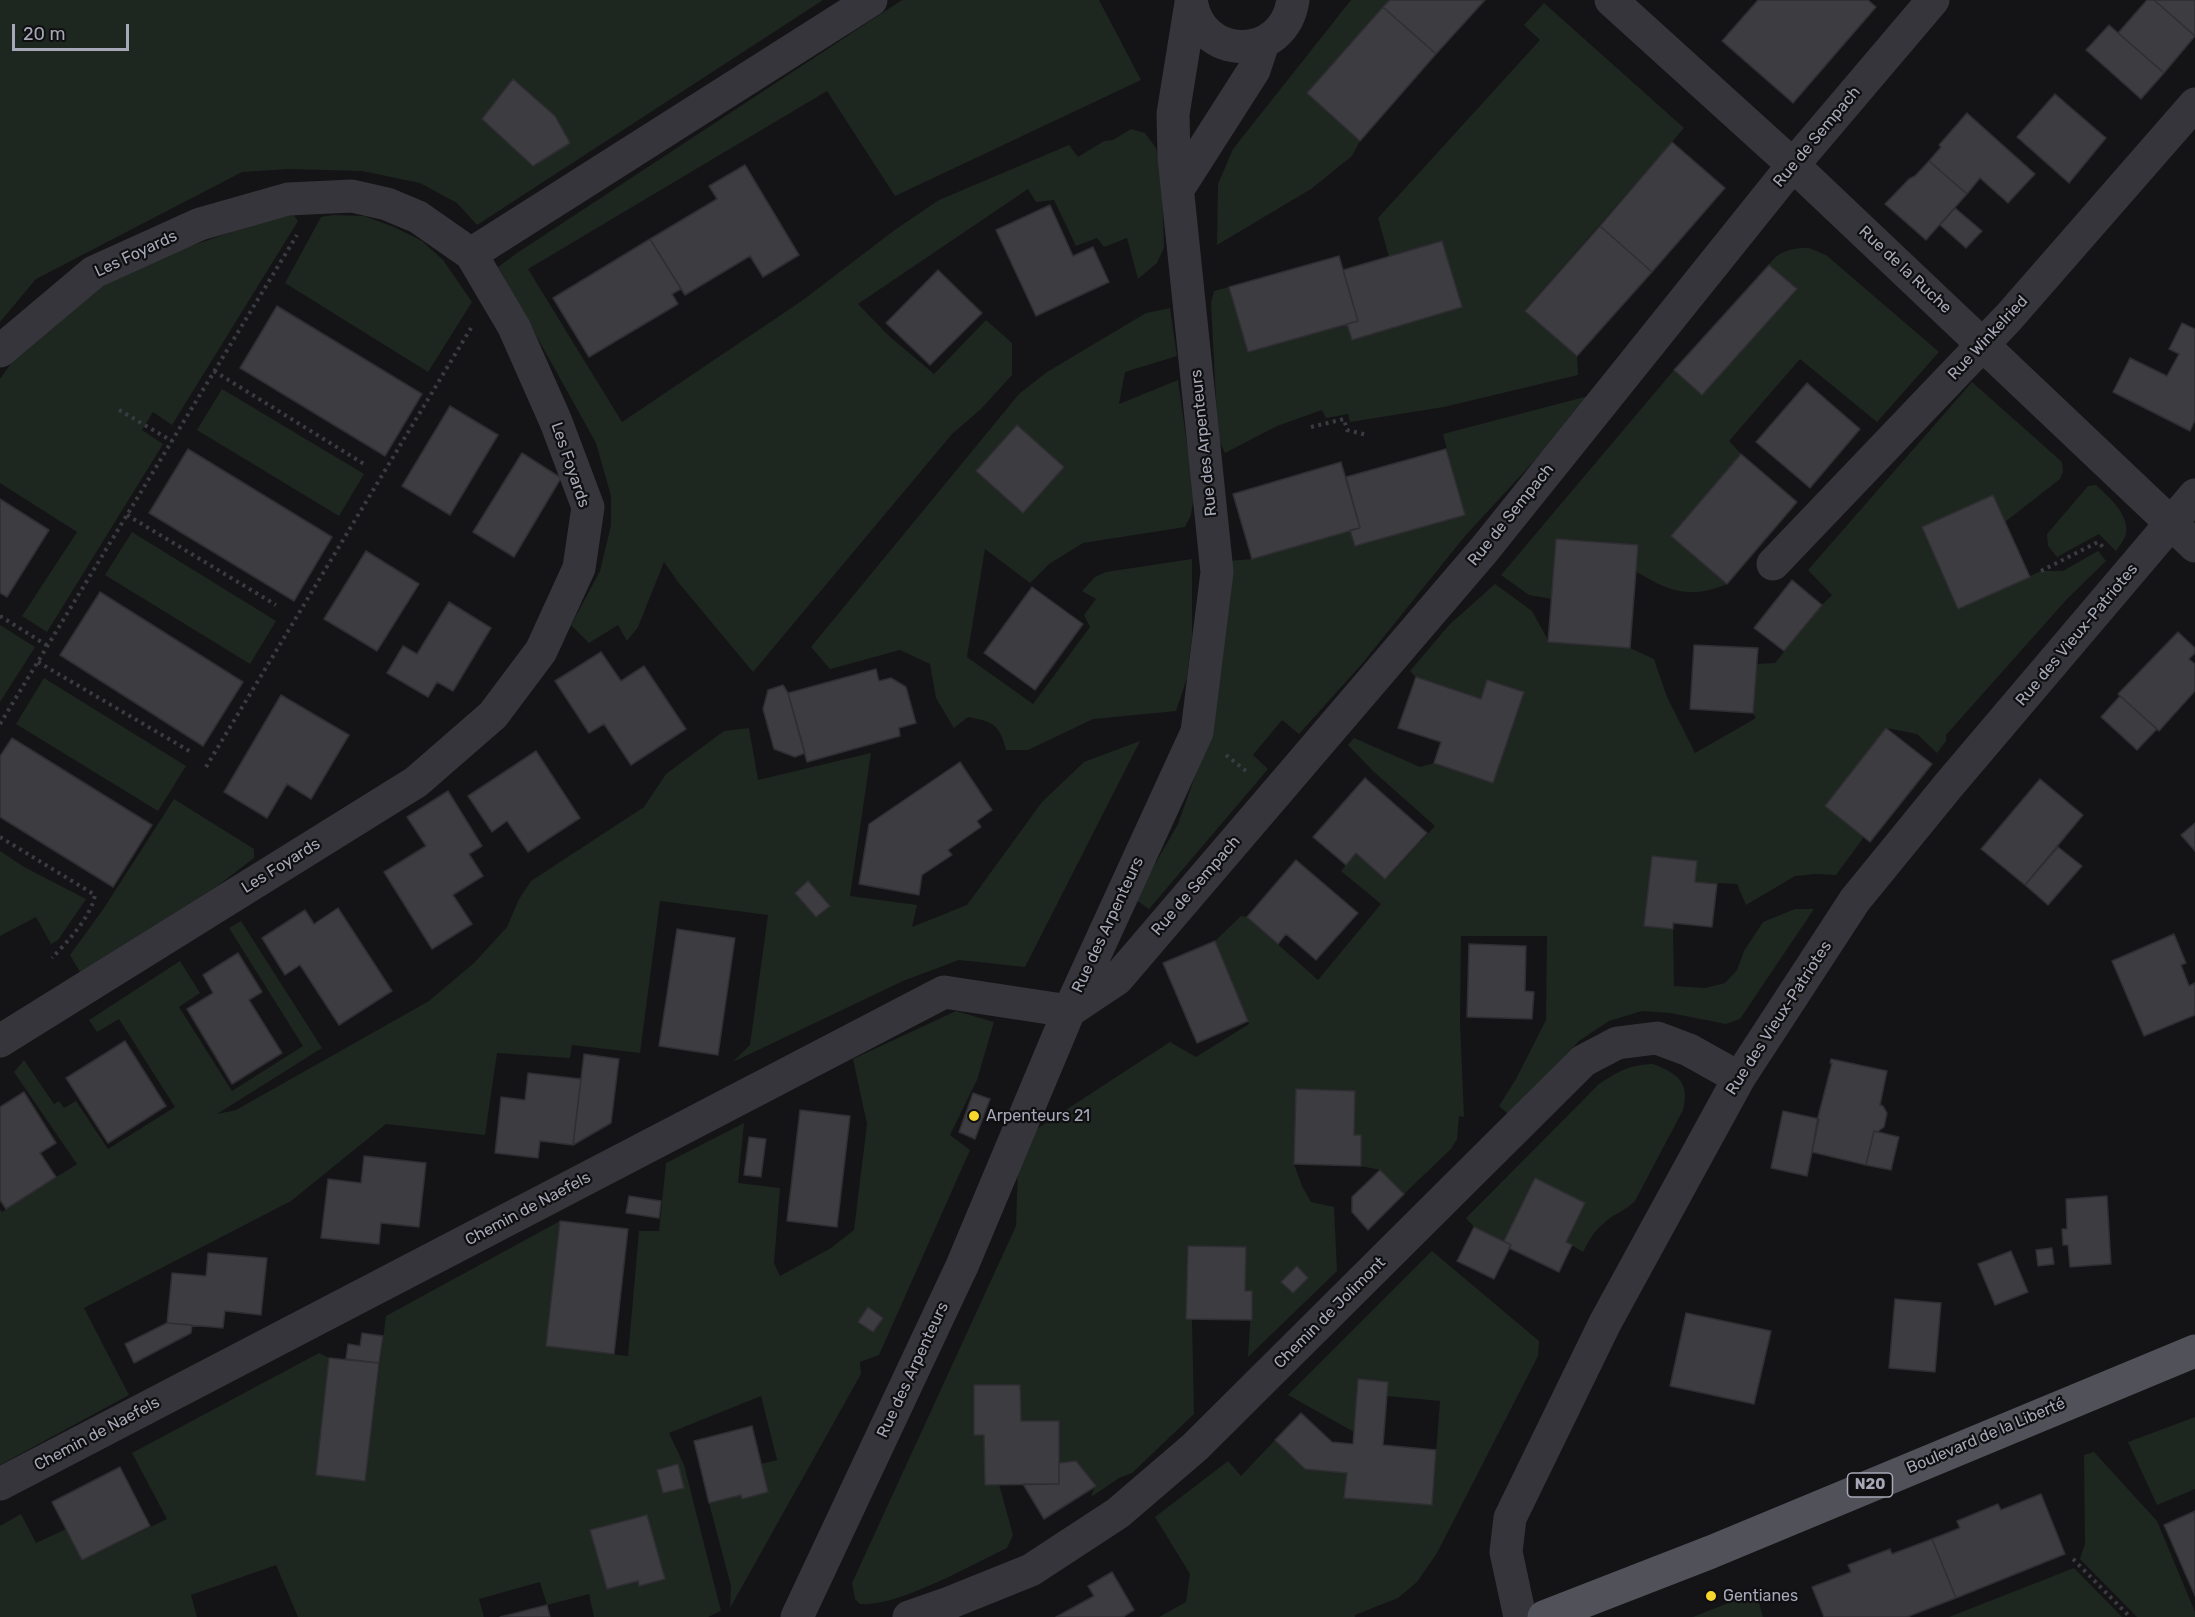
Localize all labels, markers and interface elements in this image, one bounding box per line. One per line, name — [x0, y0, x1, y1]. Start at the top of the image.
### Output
scale bar — [15, 12, 132, 50]
text: 20 m — [23, 23, 65, 45]
street label: Rue de Sempach — [1769, 83, 1865, 191]
street label: Rue de la Ruche — [1855, 222, 1955, 318]
street label: Les Foyards — [92, 227, 180, 281]
street label: Rue Winkelried — [1944, 292, 2032, 384]
street label: Rue des Arpenteurs — [1187, 369, 1221, 517]
street label: Les Foyards — [546, 420, 594, 510]
street label: Rue de Sempach — [1464, 460, 1558, 570]
street label: Rue des Vieux-Patriotes — [2012, 560, 2142, 710]
street label: Rue de Sempach — [1148, 832, 1244, 940]
street label: Les Foyards — [238, 834, 324, 898]
street label: Rue des Arpenteurs — [1068, 854, 1148, 996]
street label: Rue des Vieux-Patriotes — [1722, 937, 1836, 1099]
place label: Arpenteurs 21 — [986, 1106, 1090, 1126]
marker: Arpenteurs 21 — [967, 1109, 981, 1123]
street label: Chemin de Naefels — [462, 1168, 594, 1250]
street label: Chemin de Jolimont — [1270, 1253, 1390, 1373]
street label: Rue des Arpenteurs — [873, 1299, 953, 1441]
street label: Chemin de Naefels — [31, 1393, 163, 1475]
street label: Boulevard de la Liberté — [1904, 1394, 2068, 1478]
road number: N20 — [1848, 1473, 1892, 1497]
place label: Gentianes — [1723, 1586, 1798, 1606]
marker: Gentianes — [1704, 1589, 1718, 1603]

